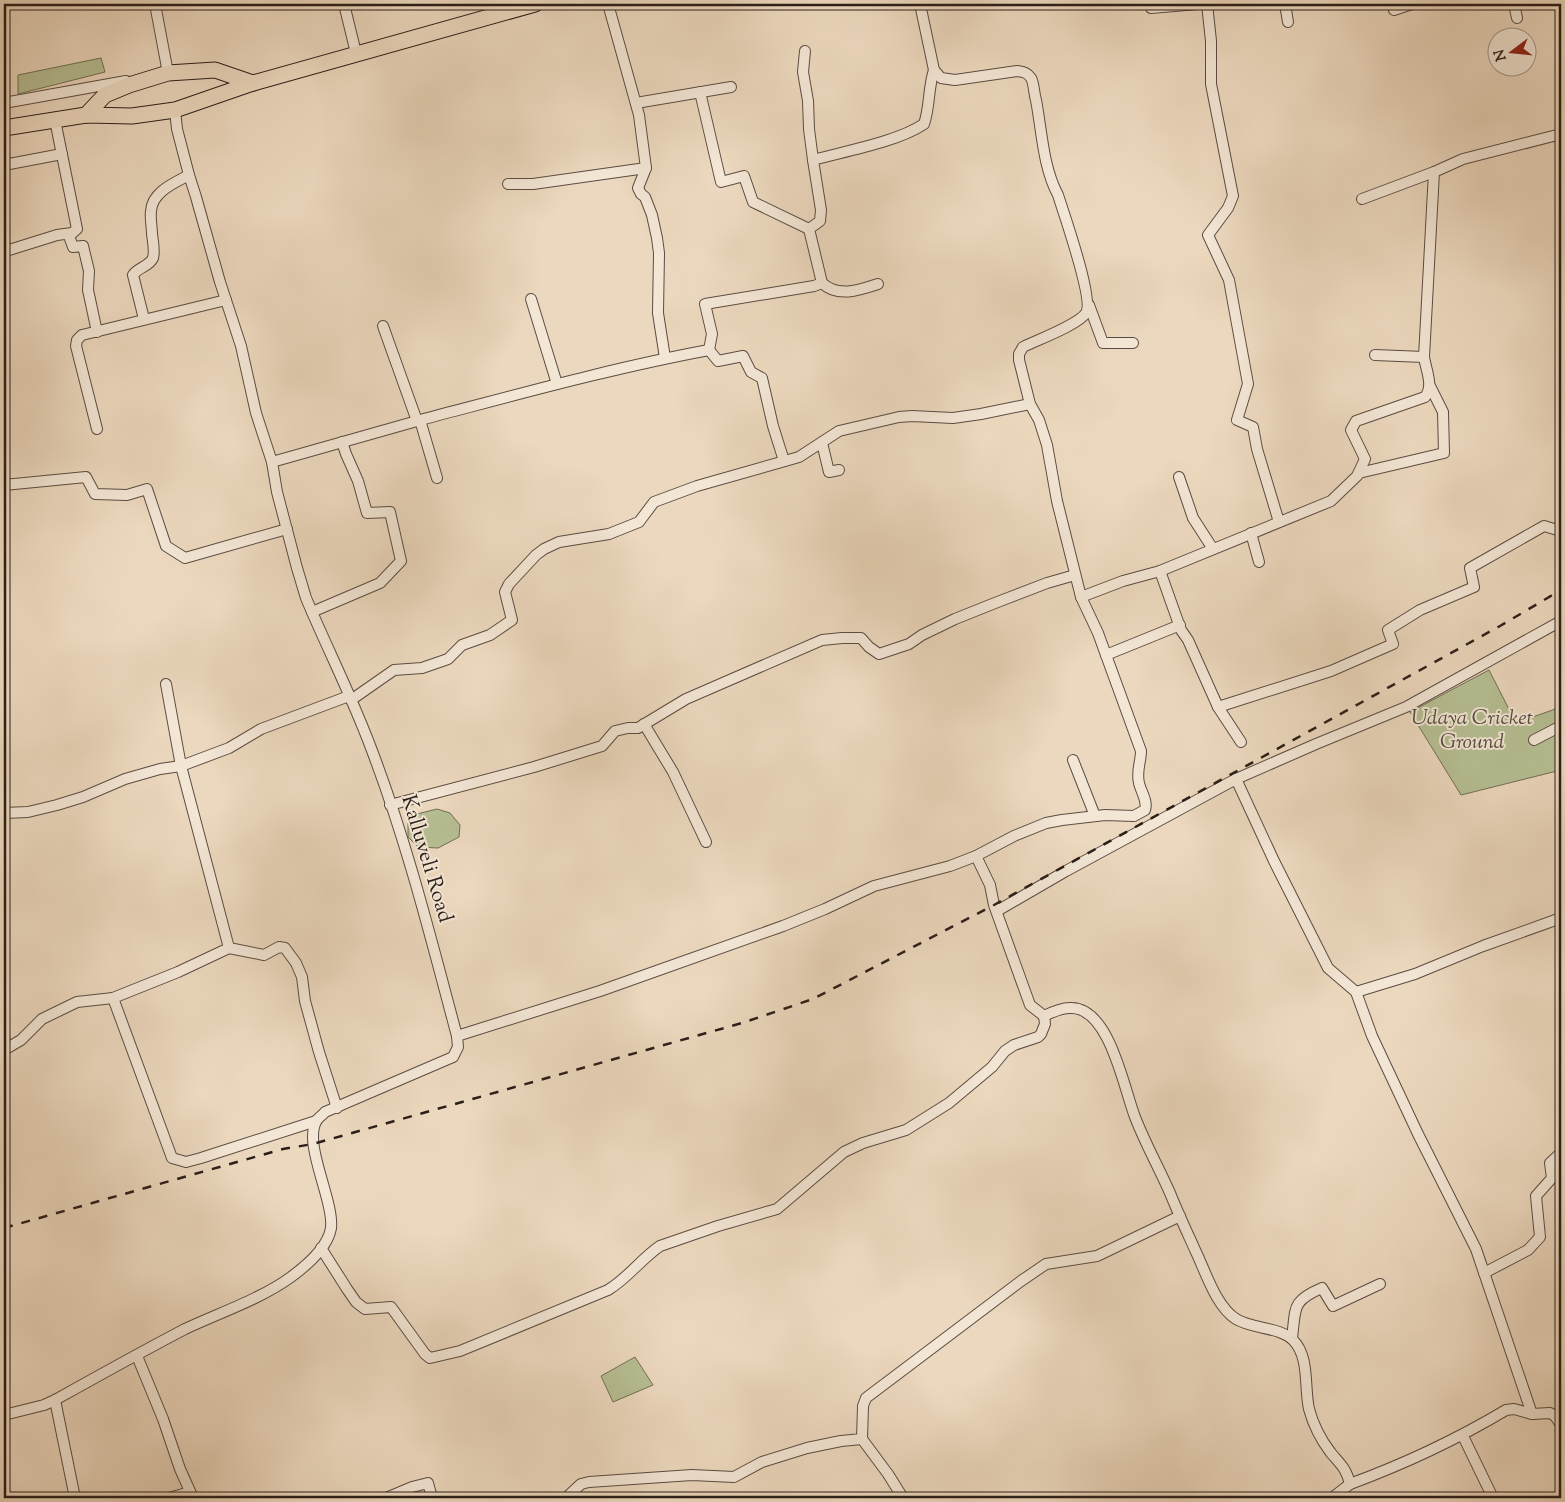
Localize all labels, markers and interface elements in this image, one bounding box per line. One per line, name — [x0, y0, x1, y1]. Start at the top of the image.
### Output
north arrow — [1488, 28, 1538, 78]
text: N — [1490, 47, 1513, 63]
park label: Udaya Cricket Ground — [1411, 704, 1533, 758]
street label: Kalluveli Road — [392, 791, 460, 927]

